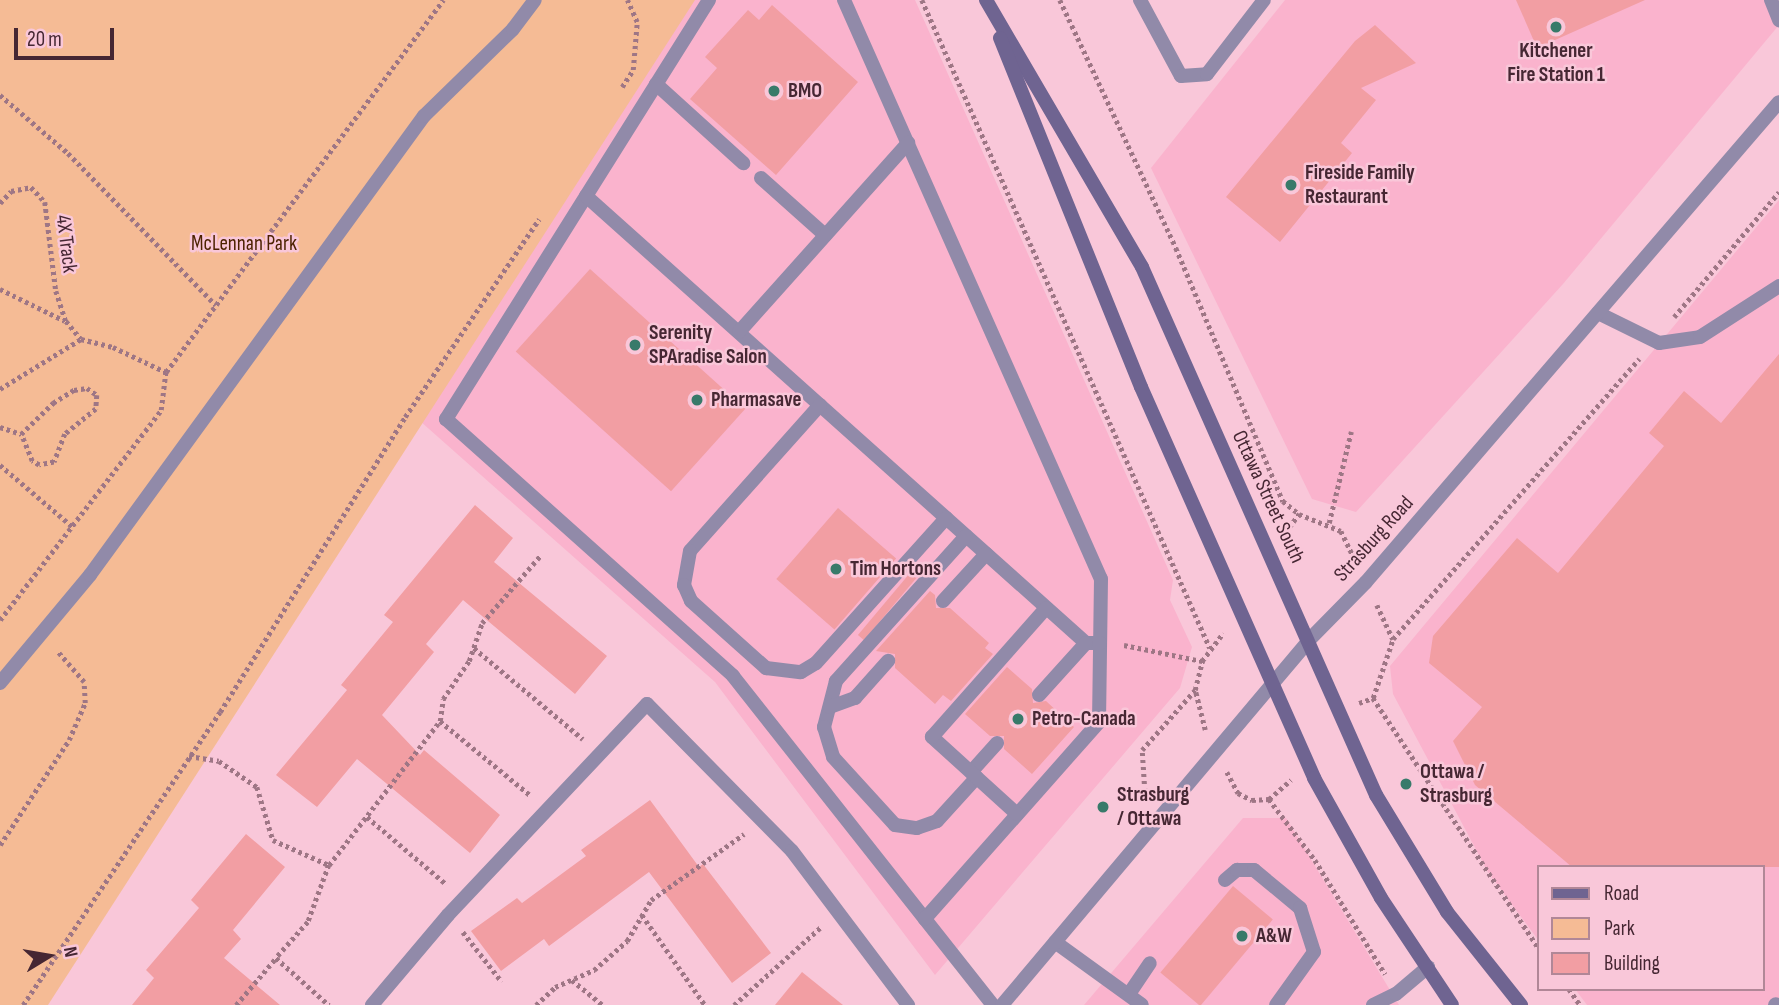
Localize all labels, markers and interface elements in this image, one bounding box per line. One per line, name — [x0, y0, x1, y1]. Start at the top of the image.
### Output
scale bar — [18, 14, 117, 58]
marker: Kitchener Fire Station 1 — [1548, 19, 1564, 35]
text: 20 m — [27, 27, 62, 52]
place label: Kitchener Fire Station 1 — [1507, 38, 1605, 88]
place label: BMO — [788, 78, 822, 104]
marker: BMO — [766, 83, 782, 99]
place label: Fireside Family Restaurant — [1305, 160, 1415, 210]
marker: Fireside Family Restaurant — [1283, 177, 1299, 193]
street label: 4X Track — [50, 214, 82, 274]
park label: McLennan Park — [191, 231, 297, 257]
place label: Serenity SPAradise Salon — [649, 320, 767, 370]
marker: Serenity SPAradise Salon — [627, 337, 643, 353]
place label: Pharmasave — [711, 387, 802, 413]
marker: Pharmasave — [689, 392, 705, 408]
street label: Ottawa Street South — [1226, 427, 1310, 567]
street label: Strasburg Road — [1329, 491, 1419, 587]
place label: Tim Hortons — [850, 556, 941, 582]
marker: Tim Hortons — [828, 561, 844, 577]
place label: Petro-Canada — [1032, 706, 1136, 732]
marker: Petro-Canada — [1010, 711, 1026, 727]
place label: Ottawa / Strasburg — [1420, 759, 1492, 809]
marker: Ottawa / Strasburg — [1398, 776, 1414, 792]
place label: Strasburg / Ottawa — [1117, 782, 1189, 832]
marker: Strasburg / Ottawa — [1095, 799, 1111, 815]
legend — [1538, 865, 1765, 991]
text: Road — [1604, 881, 1639, 906]
text: Park — [1604, 916, 1635, 941]
north arrow — [14, 921, 84, 991]
place label: A&W — [1256, 923, 1292, 949]
marker: A&W — [1234, 928, 1250, 944]
text: N — [58, 945, 82, 959]
text: Building — [1604, 951, 1660, 976]

